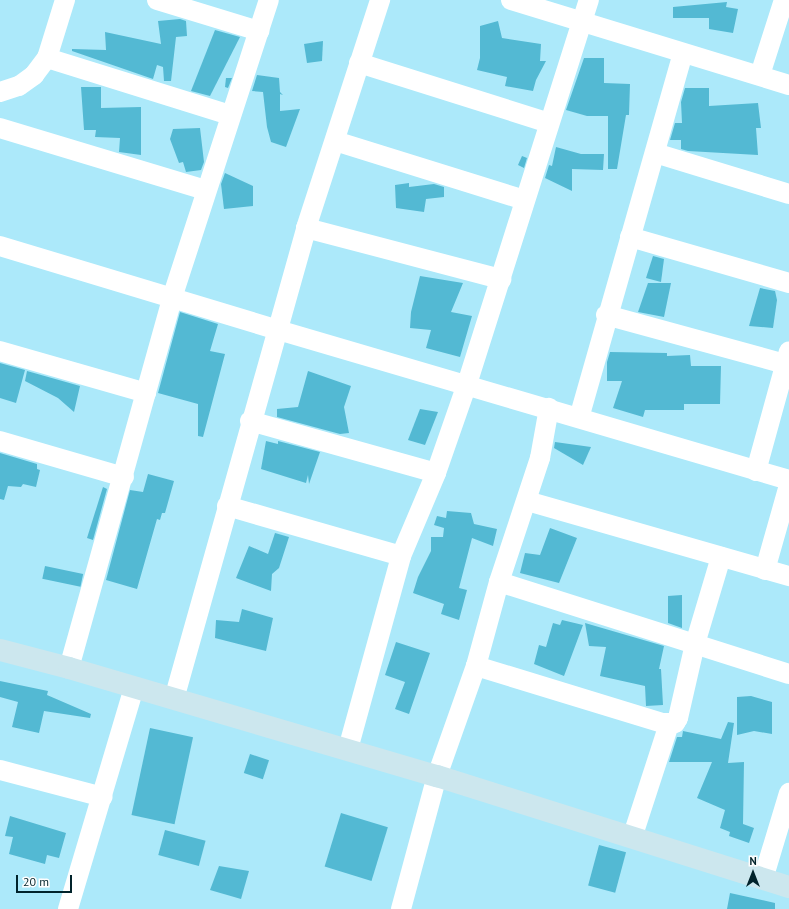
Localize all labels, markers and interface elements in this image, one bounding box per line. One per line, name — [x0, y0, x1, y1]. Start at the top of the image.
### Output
north arrow — [733, 853, 773, 893]
text: N — [749, 854, 757, 868]
scale bar — [18, 867, 74, 893]
text: 20 m — [23, 874, 49, 889]

